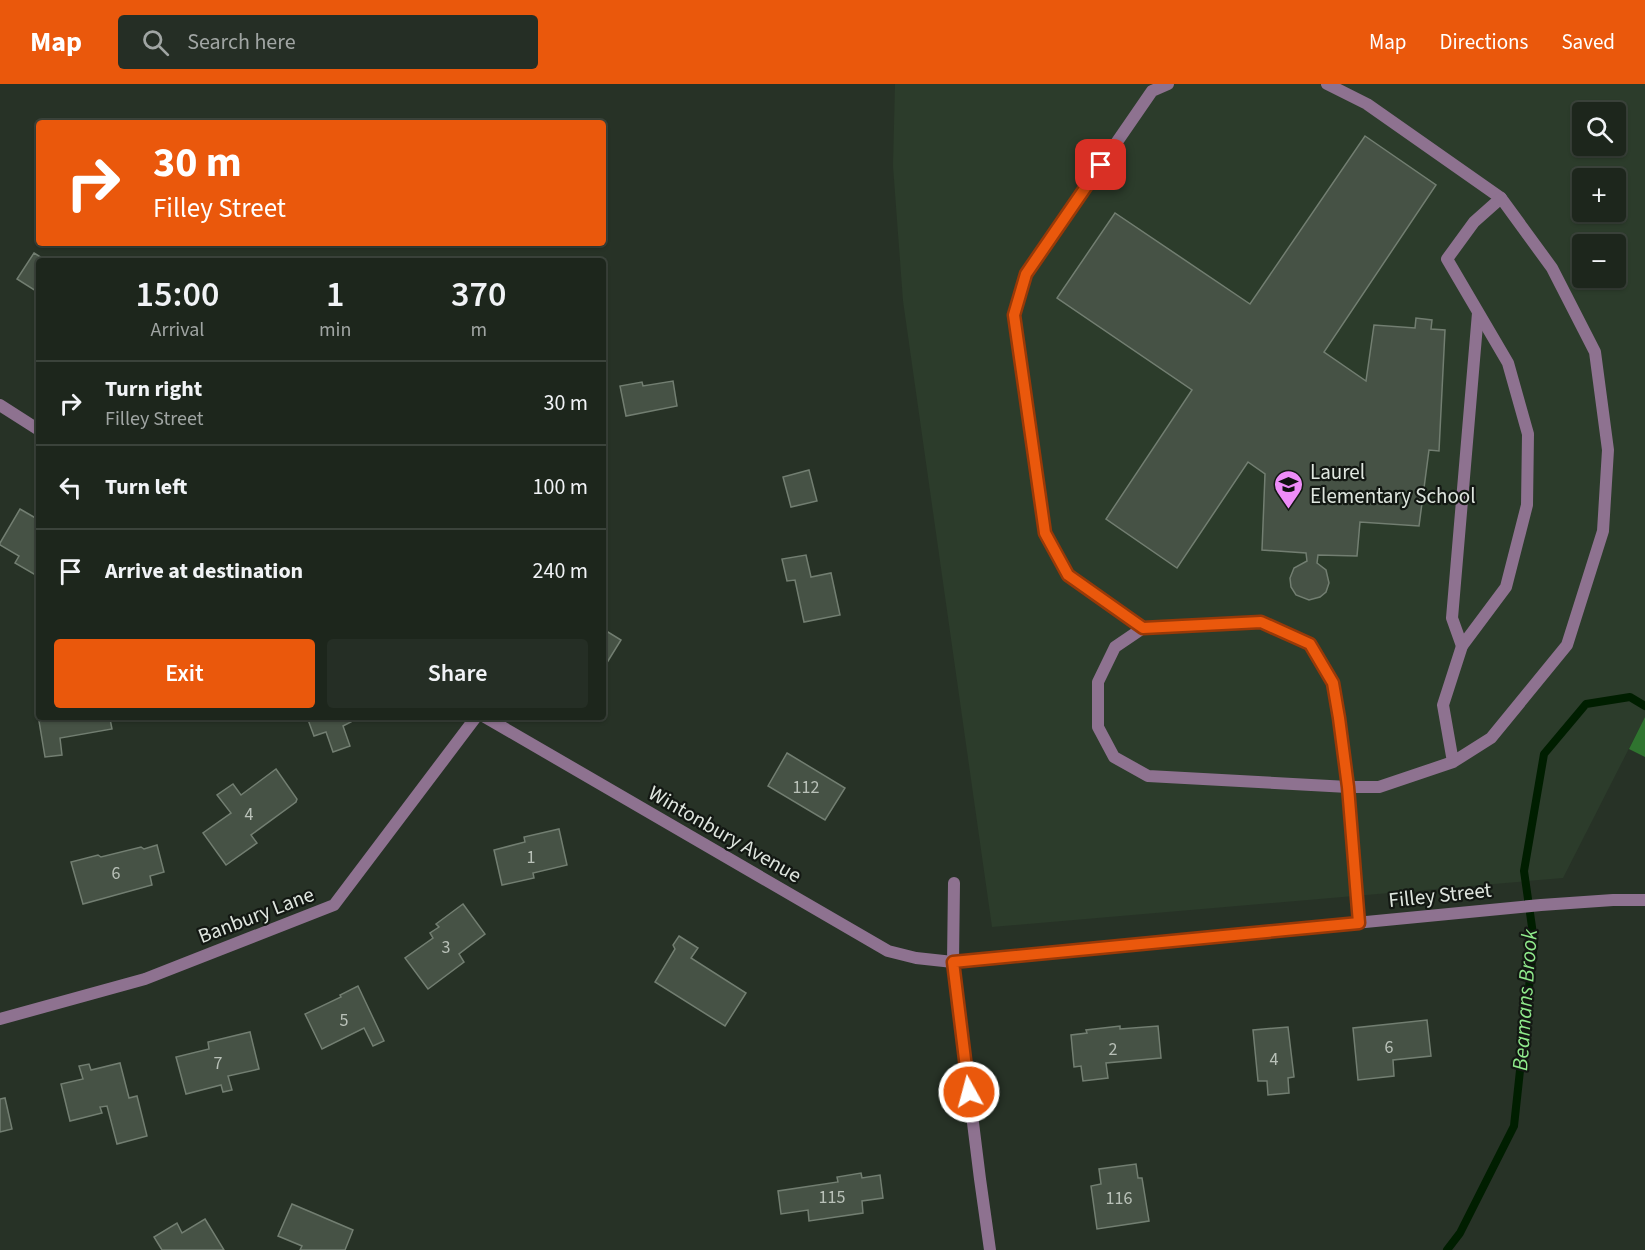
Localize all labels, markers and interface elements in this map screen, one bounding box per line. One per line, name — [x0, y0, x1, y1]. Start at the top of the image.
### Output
search box — [118, 15, 538, 69]
text: Map — [30, 22, 82, 62]
icon: search — [139, 26, 172, 59]
text: Search here — [187, 26, 296, 58]
text: Map — [1369, 27, 1407, 57]
text: Directions — [1440, 27, 1528, 57]
text: Saved — [1561, 27, 1615, 57]
map controls — [1572, 102, 1626, 288]
button: search — [1572, 102, 1626, 156]
text: 30 m — [153, 133, 242, 193]
pin — [1075, 139, 1126, 190]
icon: right — [54, 144, 132, 222]
icon: arrive — [1084, 148, 1117, 181]
button: + — [1572, 168, 1626, 222]
text: Filley Street — [153, 189, 286, 228]
button: − — [1572, 234, 1626, 288]
text: 15:00 — [136, 269, 219, 320]
text: 1 — [326, 269, 344, 320]
text: 370 — [451, 269, 506, 320]
text: Arrival — [151, 316, 204, 344]
text: min — [319, 316, 351, 344]
text: m — [470, 316, 487, 344]
text: Turn right — [105, 373, 202, 405]
icon: right — [54, 387, 87, 420]
text: 30 m — [543, 387, 588, 419]
text: Filley Street — [105, 405, 203, 433]
place label: Laurel Elementary School — [1310, 457, 1476, 511]
school or university icon: Laurel Elementary School — [1273, 468, 1305, 510]
icon: left — [54, 471, 87, 504]
text: Turn left — [105, 471, 187, 503]
text: 100 m — [533, 471, 588, 503]
icon: arrive — [54, 555, 87, 588]
text: Arrive at destination — [105, 555, 303, 587]
text: 240 m — [533, 555, 588, 587]
button: Exit — [54, 639, 315, 708]
button: Share — [327, 639, 588, 708]
house number: 112 — [793, 775, 819, 800]
street label: Wintonbury Avenue — [643, 778, 807, 890]
house number: 4 — [245, 802, 254, 827]
house number: 1 — [527, 845, 535, 870]
house number: 6 — [112, 861, 121, 886]
street label: Filley Street — [1387, 875, 1493, 915]
street label: Banbury Lane — [194, 879, 318, 951]
water label: Beamans Brook — [1504, 928, 1546, 1072]
house number: 3 — [442, 935, 451, 960]
house number: 5 — [340, 1008, 349, 1033]
house number: 6 — [1385, 1035, 1394, 1060]
house number: 2 — [1109, 1037, 1118, 1062]
house number: 4 — [1270, 1047, 1279, 1072]
house number: 7 — [214, 1051, 223, 1076]
position arrow — [937, 1060, 1001, 1124]
house number: 115 — [819, 1185, 845, 1210]
house number: 116 — [1106, 1186, 1132, 1211]

